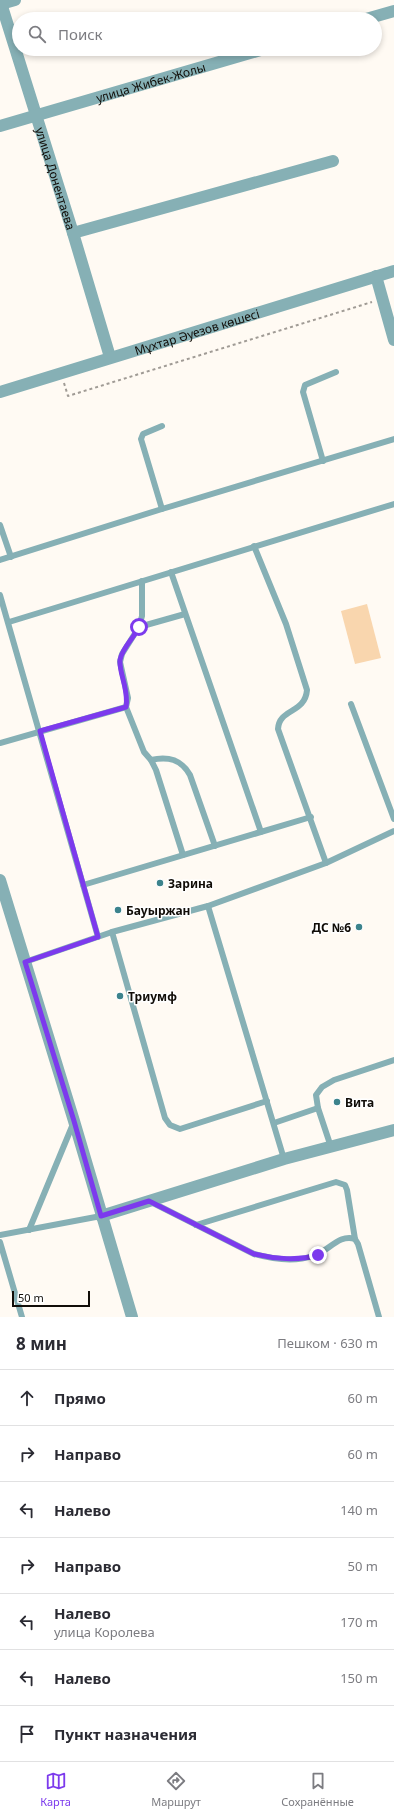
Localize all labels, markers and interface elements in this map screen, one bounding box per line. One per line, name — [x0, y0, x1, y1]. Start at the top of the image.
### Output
search box — [12, 12, 382, 56]
icon: search — [26, 23, 48, 45]
text: Поиск — [58, 24, 103, 44]
street label: улица Жибек-Жолы — [94, 58, 207, 106]
street label: улица Донентаева — [32, 125, 80, 232]
street label: Мұхтар Әуезов көшесі — [132, 304, 261, 359]
route start — [130, 618, 148, 636]
place label: Зарина — [168, 875, 213, 892]
marker: Зарина — [155, 878, 165, 888]
place label: Бауыржан — [126, 902, 190, 919]
marker: Бауыржан — [113, 905, 123, 915]
place label: ДС №6 — [312, 919, 351, 936]
marker: ДС №6 — [354, 922, 364, 932]
place label: Триумф — [128, 988, 177, 1005]
marker: Триумф — [115, 991, 125, 1001]
place label: Вита — [345, 1094, 374, 1111]
marker: Вита — [332, 1097, 342, 1107]
route end — [309, 1246, 327, 1264]
scale bar — [12, 1289, 90, 1308]
text: 50 m — [18, 1290, 44, 1305]
text: 8 мин — [16, 1332, 67, 1355]
text: Пешком · 630 m — [277, 1334, 378, 1352]
icon: ahead — [16, 1387, 38, 1409]
text: Прямо — [54, 1388, 106, 1408]
text: 60 m — [348, 1389, 378, 1407]
icon: right — [16, 1443, 38, 1465]
text: Направо — [54, 1444, 121, 1464]
text: 60 m — [348, 1445, 378, 1463]
icon: left — [16, 1499, 38, 1521]
text: Налево — [54, 1500, 111, 1520]
text: 140 m — [340, 1501, 378, 1519]
icon: right — [16, 1555, 38, 1577]
text: Направо — [54, 1556, 121, 1576]
text: 50 m — [348, 1557, 378, 1575]
text: Налево — [54, 1603, 111, 1623]
icon: left — [16, 1611, 38, 1633]
text: 170 m — [340, 1613, 378, 1631]
text: улица Королева — [54, 1623, 155, 1641]
icon: left — [16, 1667, 38, 1689]
text: Налево — [54, 1668, 111, 1688]
text: 150 m — [340, 1669, 378, 1687]
icon: arrive — [16, 1723, 38, 1745]
text: Пункт назначения — [54, 1724, 197, 1744]
tab: Карта — [40, 1770, 71, 1809]
tab: Маршрут — [151, 1770, 201, 1809]
tab: Сохранённые — [281, 1770, 354, 1809]

